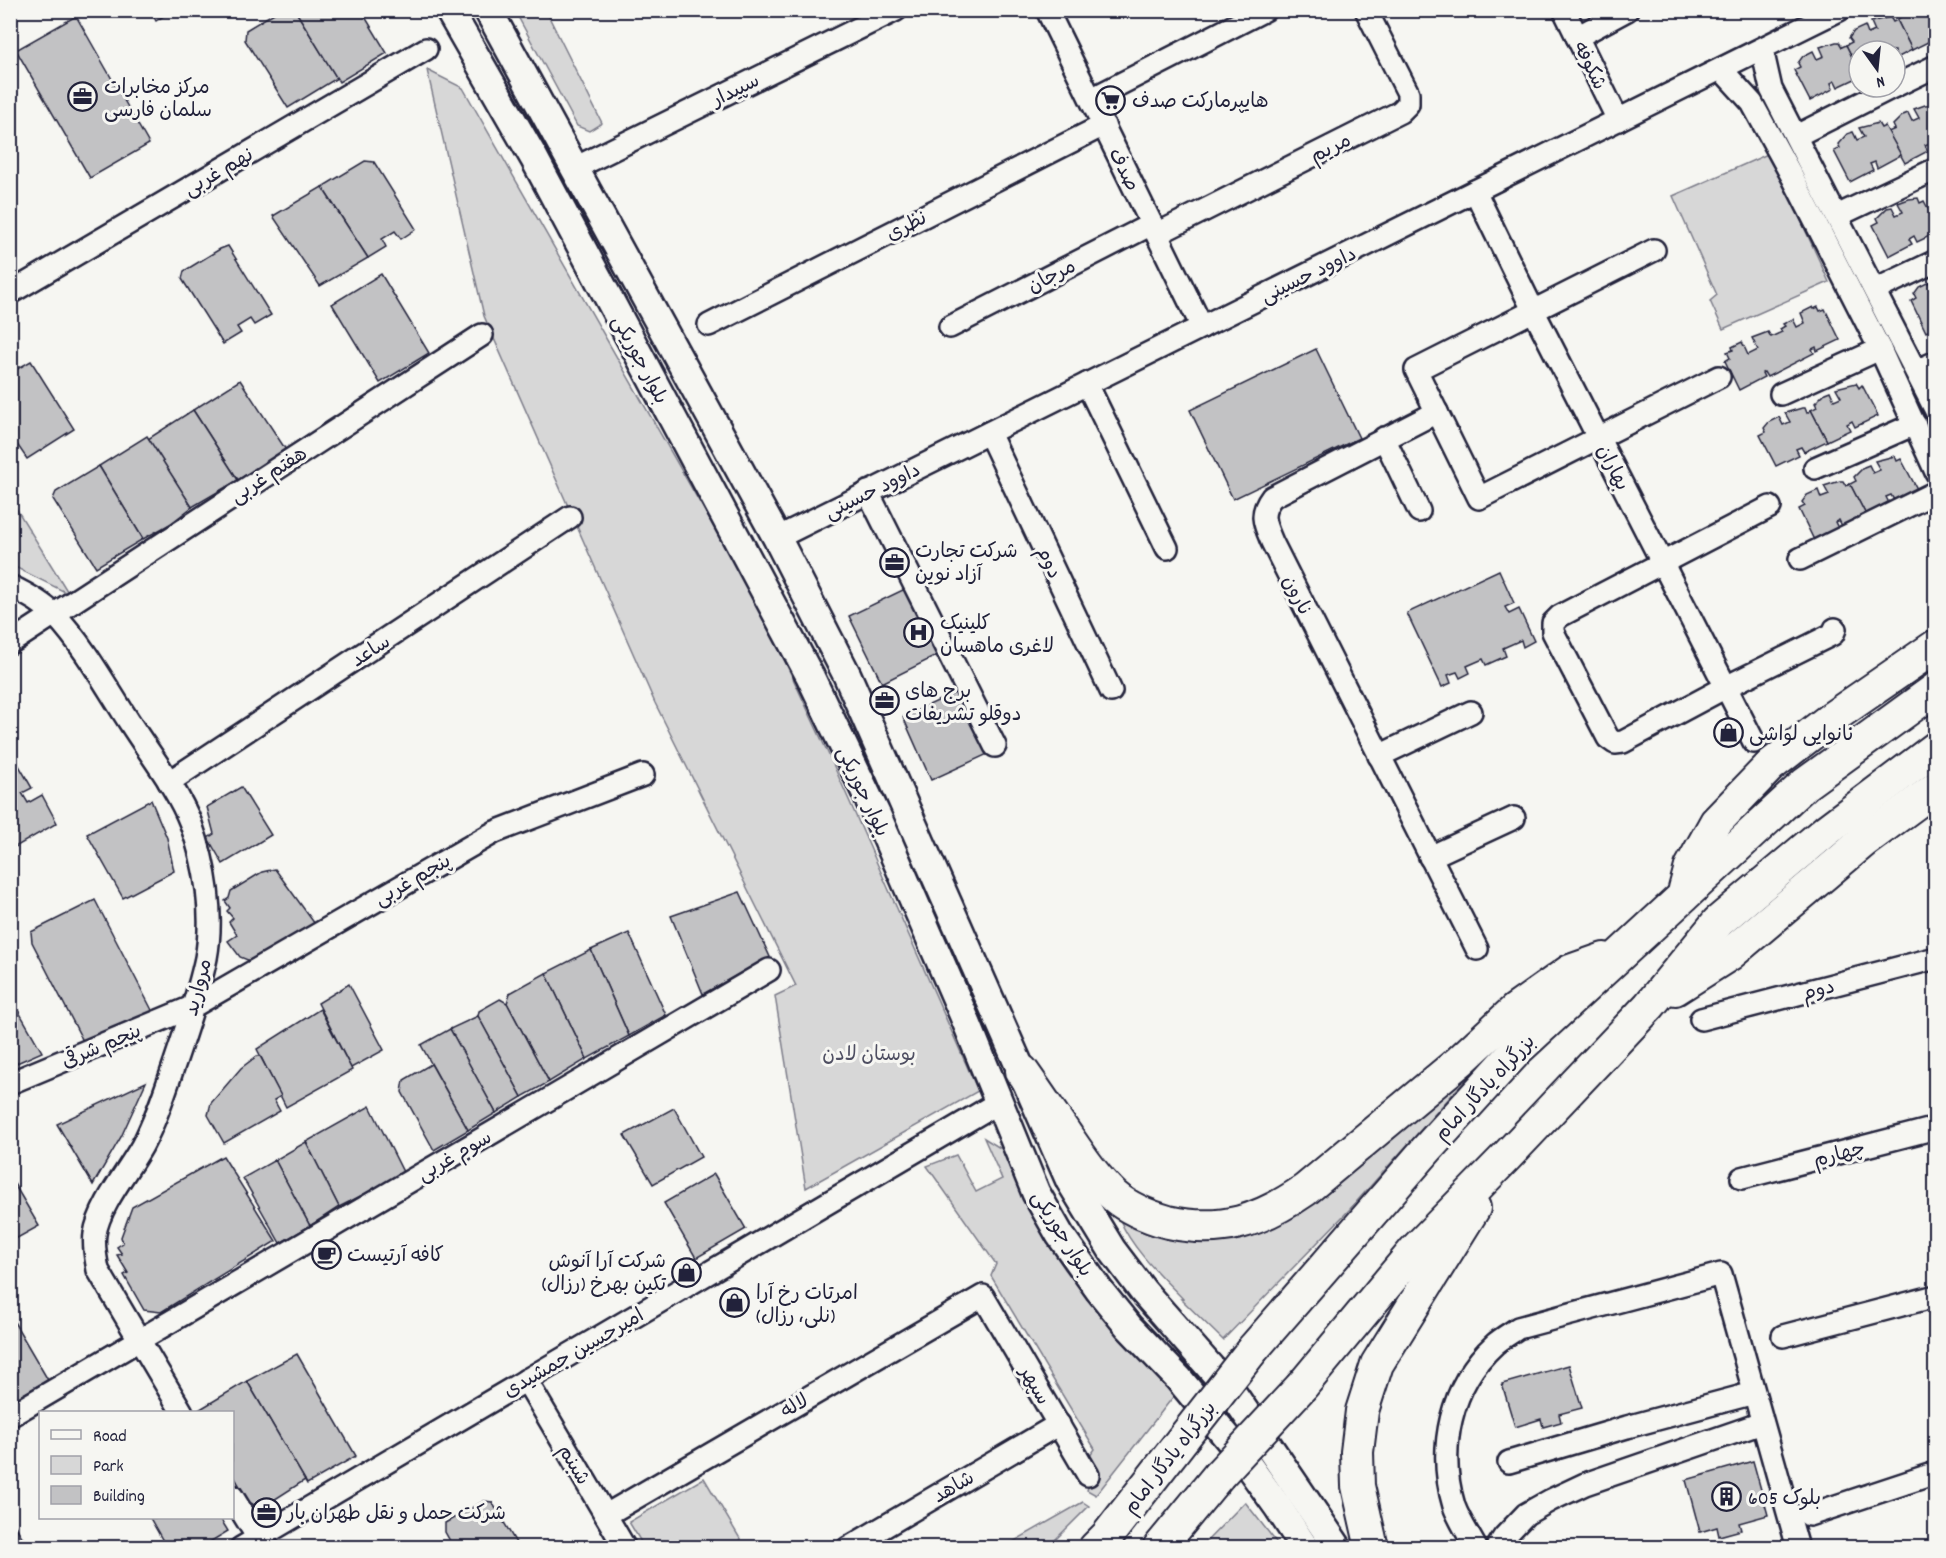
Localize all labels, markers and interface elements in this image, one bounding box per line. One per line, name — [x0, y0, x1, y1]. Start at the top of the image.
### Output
street label: شکوفه — [1565, 37, 1612, 95]
north arrow — [1847, 39, 1907, 99]
street label: سپیدار — [706, 68, 765, 116]
text: N — [1873, 69, 1887, 93]
place label: مرکز مخابرات سلمان فارسی — [104, 75, 212, 126]
office icon: مرکز مخابرات سلمان فارسی — [67, 81, 99, 113]
supermarket icon: هایپرمارکت صدف — [1095, 84, 1127, 116]
place label: هایپرمارکت صدف — [1132, 89, 1269, 117]
street label: مریم — [1306, 128, 1357, 172]
street label: نهم غربی — [179, 142, 260, 205]
street label: صدف — [1100, 144, 1145, 197]
street label: نظری — [882, 206, 933, 250]
street label: داوود حسینی — [1257, 241, 1362, 312]
street label: مرجان — [1023, 254, 1081, 302]
street label: بلوار جوریکی — [603, 311, 673, 410]
street label: هفتم غربی — [226, 441, 314, 512]
street label: بهاران — [1588, 441, 1635, 496]
street label: داوود حسینی — [821, 457, 926, 528]
place label: شرکت تجارت آزاد نوین — [915, 539, 1018, 590]
street label: دوم — [1028, 543, 1067, 584]
office icon: شرکت تجارت آزاد نوین — [878, 546, 910, 578]
street label: نارون — [1273, 571, 1317, 621]
place label: کلینیک لاغری ماهسان — [940, 611, 1054, 662]
hospital icon: کلینیک لاغری ماهسان — [903, 617, 935, 649]
street label: ساعد — [346, 629, 397, 676]
place label: برج های دوقلو تشریفات — [905, 679, 1022, 730]
office icon: برج های دوقلو تشریفات — [868, 685, 900, 717]
shop icon: نانوایی لواشی — [1712, 717, 1744, 749]
place label: نانوایی لواشی — [1749, 722, 1854, 750]
street label: بلوار جوریکی — [828, 742, 894, 842]
street label: پنجم غربی — [370, 848, 457, 915]
street label: مروارید — [179, 956, 221, 1019]
street label: دوم — [1799, 974, 1838, 1010]
street label: پنجم شرقی — [57, 1017, 146, 1077]
street label: بزرگراه یادگار امام — [1429, 1029, 1543, 1149]
park label: بوستان لادن — [822, 1042, 916, 1070]
street label: سوم غربی — [413, 1125, 498, 1190]
street label: چهارم — [1811, 1136, 1869, 1176]
street label: بلوار جوریکی — [1023, 1186, 1098, 1283]
cafe icon: کافه آرتیست — [310, 1238, 342, 1270]
place label: کافه آرتیست — [347, 1243, 444, 1271]
place label: شرکت آرا آنوش تکین بهرخ (رزال) — [542, 1249, 666, 1300]
shop icon: شرکت آرا آنوش تکین بهرخ (رزال) — [671, 1256, 703, 1288]
place label: امرتات رخ آرا (نلی، رزال) — [756, 1281, 858, 1332]
shop icon: امرتات رخ آرا (نلی، رزال) — [719, 1287, 751, 1319]
street label: امیرحسین جمشیدی — [499, 1303, 650, 1406]
street label: سپهر — [1010, 1360, 1056, 1411]
street label: لاله — [776, 1388, 815, 1427]
street label: بزرگراه یادگار امام — [1118, 1396, 1225, 1521]
legend — [39, 1411, 234, 1519]
text: Road — [93, 1425, 127, 1450]
street label: شبنم — [549, 1440, 595, 1491]
text: Park — [93, 1455, 124, 1480]
street label: شاهد — [928, 1465, 981, 1512]
building icon: بلوک 605 — [1711, 1481, 1743, 1513]
text: Building — [93, 1485, 145, 1510]
place label: بلوک 605 — [1748, 1486, 1821, 1514]
office icon: شرکت حمل و نقل طهران بار — [250, 1496, 282, 1528]
place label: شرکت حمل و نقل طهران بار — [285, 1501, 506, 1529]

